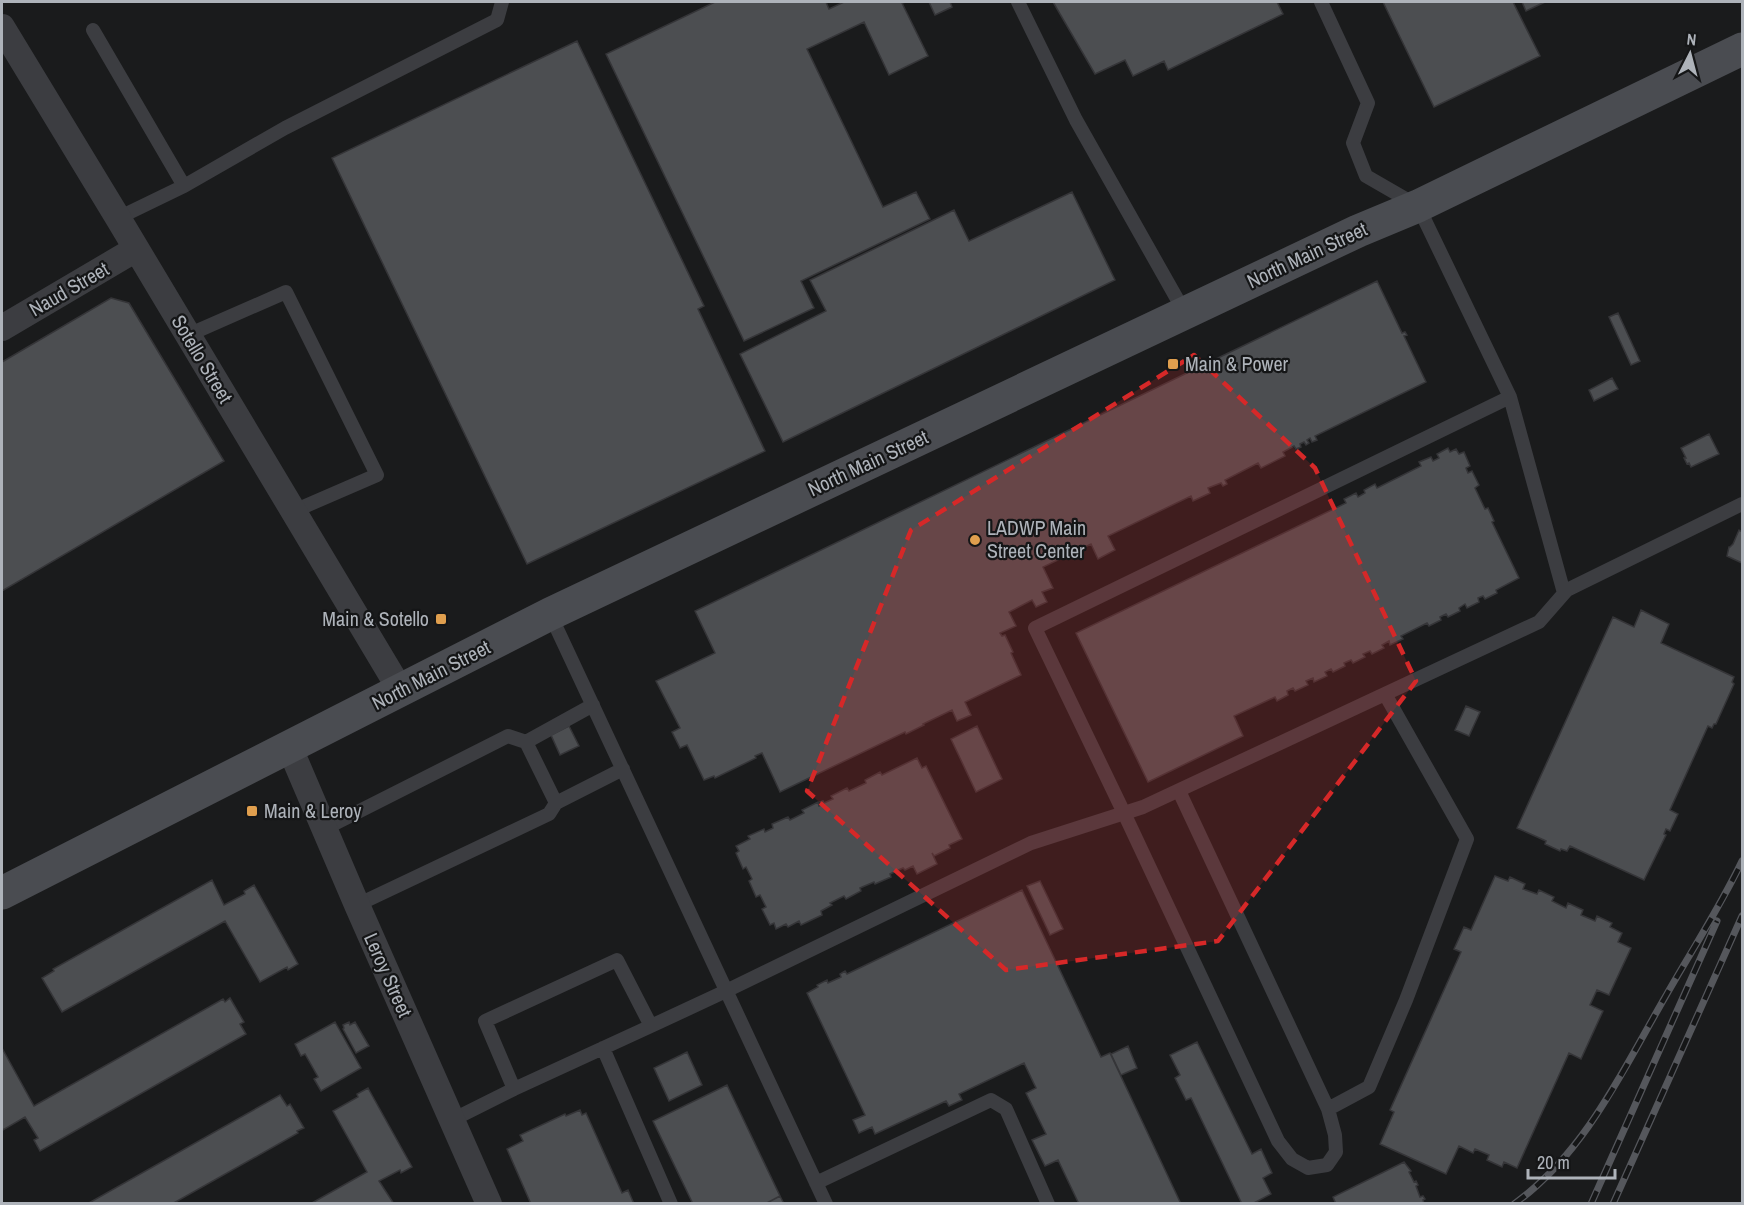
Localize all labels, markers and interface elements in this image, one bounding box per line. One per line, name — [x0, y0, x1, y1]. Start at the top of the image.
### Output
north arrow — [1660, 24, 1720, 84]
text: N — [1686, 28, 1697, 51]
street label: North Main Street — [1242, 215, 1372, 294]
street label: Naud Street — [24, 255, 114, 322]
street label: Sotello Street — [165, 310, 240, 408]
place label: Main & Power — [1185, 350, 1289, 377]
marker: Main & Power — [1166, 357, 1180, 371]
street label: North Main Street — [803, 423, 933, 502]
place label: LADWP Main Street Center — [987, 514, 1086, 564]
marker: LADWP Main Street Center — [968, 533, 982, 547]
place label: Main & Sotello — [322, 605, 429, 632]
marker: Main & Sotello — [434, 612, 448, 626]
street label: North Main Street — [367, 633, 495, 716]
place label: Main & Leroy — [264, 797, 362, 824]
marker: Main & Leroy — [245, 804, 259, 818]
street label: Leroy Street — [358, 928, 419, 1021]
scale bar — [1528, 1142, 1615, 1180]
text: 20 m — [1537, 1150, 1570, 1175]

